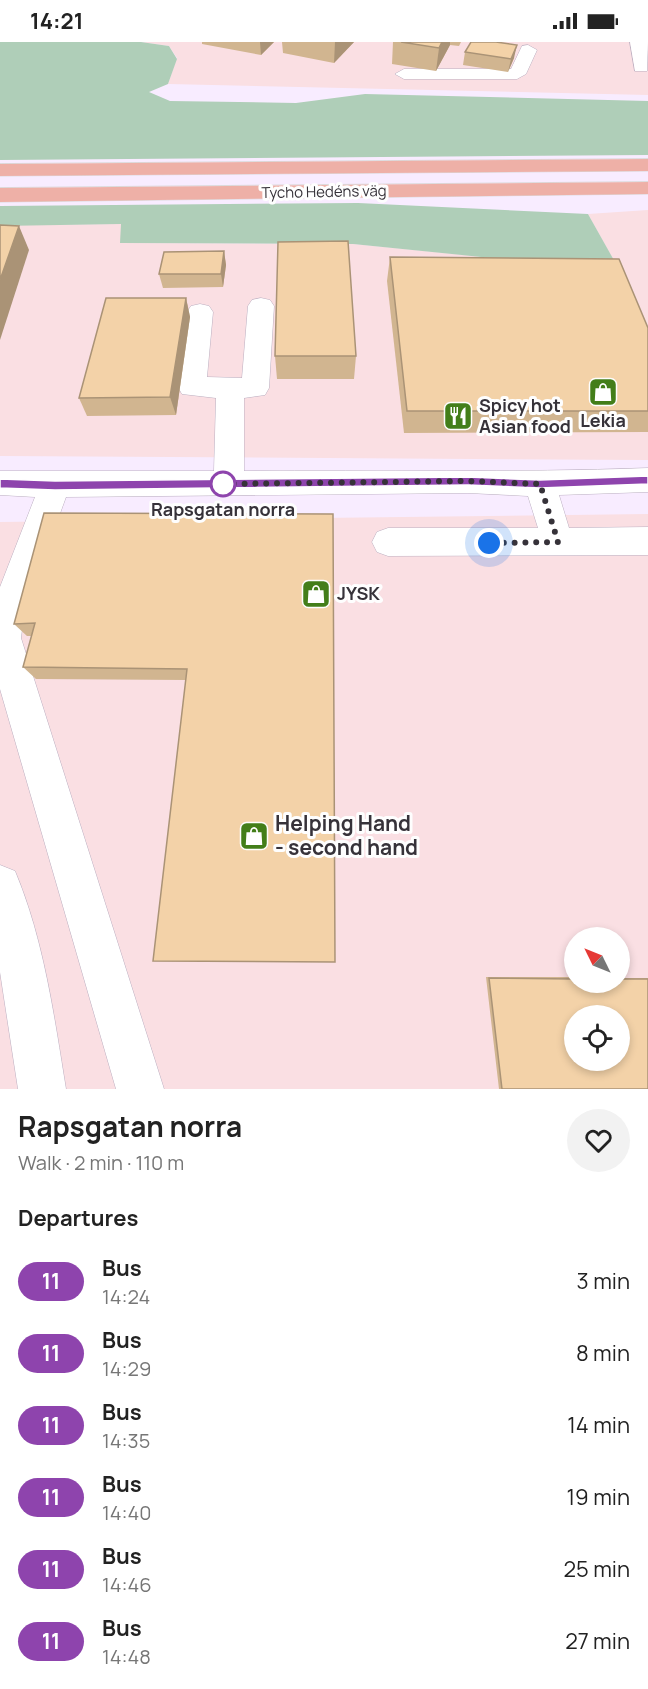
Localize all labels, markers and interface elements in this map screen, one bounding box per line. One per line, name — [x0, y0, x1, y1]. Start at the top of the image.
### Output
text: 14:21 — [30, 6, 83, 36]
street label: Tycho Hedéns väg — [261, 180, 387, 203]
shop icon: Lekia — [587, 376, 619, 408]
place label: Spicy hot Asian food — [479, 393, 571, 438]
restaurant icon: Spicy hot Asian food — [442, 400, 474, 432]
place label: Lekia — [580, 408, 626, 432]
marker: Rapsgatan norra — [210, 471, 236, 497]
place label: Rapsgatan norra — [151, 497, 295, 521]
your location — [474, 528, 504, 558]
shop icon: JYSK — [300, 578, 332, 610]
place label: JYSK — [337, 581, 380, 605]
place label: Helping Hand - second hand — [275, 809, 418, 861]
shop icon: Helping Hand - second hand — [238, 820, 270, 852]
north arrow — [564, 927, 630, 993]
map controls — [564, 927, 630, 1071]
button: locate — [564, 1005, 630, 1071]
text: Rapsgatan norra — [18, 1107, 242, 1145]
button: heart — [567, 1109, 630, 1172]
text: Walk · 2 min · 110 m — [18, 1149, 184, 1176]
text: Departures — [18, 1203, 138, 1233]
text: Bus — [102, 1253, 142, 1283]
text: 3 min — [577, 1266, 630, 1296]
text: 11 — [42, 1267, 60, 1295]
text: 14:24 — [102, 1283, 150, 1310]
text: Bus — [102, 1325, 142, 1355]
text: 8 min — [576, 1338, 630, 1368]
text: 11 — [42, 1339, 60, 1367]
text: 14:29 — [102, 1355, 151, 1382]
text: Bus — [102, 1397, 142, 1427]
text: 14 min — [567, 1410, 630, 1440]
text: 11 — [42, 1411, 60, 1439]
text: 14:35 — [102, 1427, 150, 1454]
text: Bus — [102, 1469, 142, 1499]
text: 19 min — [567, 1482, 630, 1512]
text: 11 — [42, 1483, 60, 1511]
text: 14:40 — [102, 1499, 152, 1526]
text: Bus — [102, 1541, 142, 1571]
text: 25 min — [563, 1554, 630, 1584]
text: 11 — [42, 1555, 60, 1583]
text: 14:46 — [102, 1571, 152, 1598]
text: Bus — [102, 1613, 142, 1643]
text: 27 min — [565, 1626, 630, 1656]
text: 11 — [42, 1627, 60, 1655]
text: 14:48 — [102, 1643, 151, 1670]

